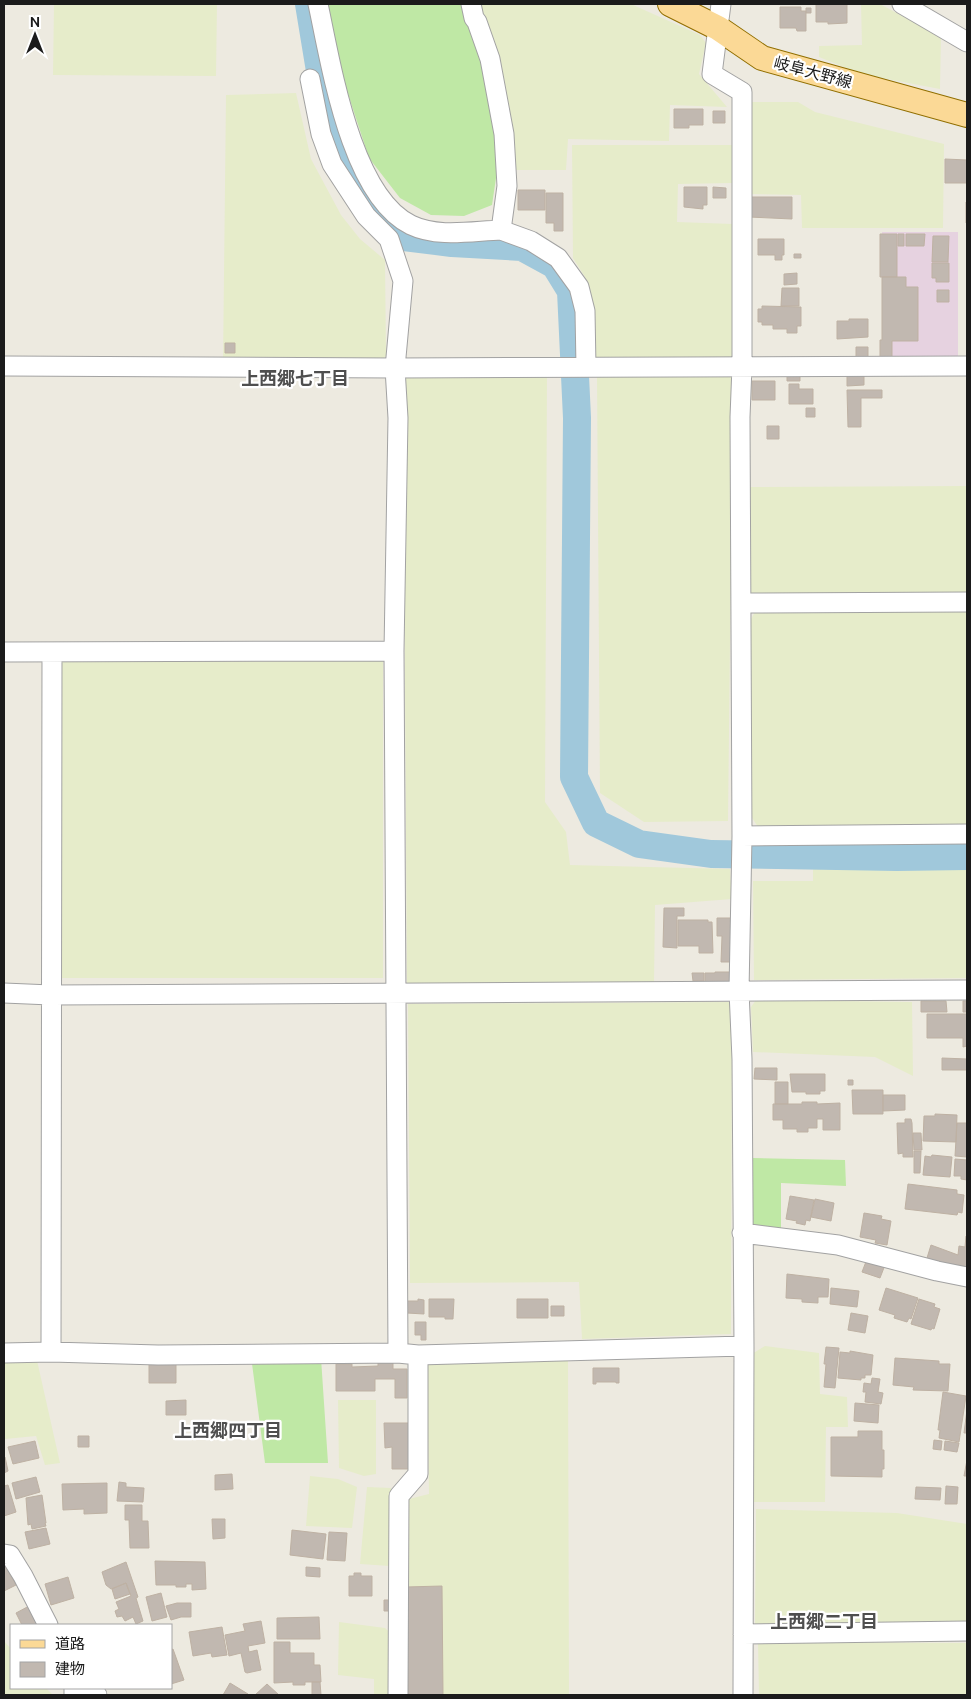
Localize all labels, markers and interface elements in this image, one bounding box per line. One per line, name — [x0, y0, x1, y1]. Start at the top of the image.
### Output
north arrow — [10, 10, 60, 60]
text: N — [30, 14, 40, 30]
street label: 岐阜大野線 — [772, 53, 854, 91]
district label: 上西郷七丁目 — [241, 368, 349, 388]
district label: 上西郷四丁目 — [174, 1420, 282, 1440]
district label: 上西郷二丁目 — [770, 1611, 878, 1631]
legend — [10, 1624, 172, 1689]
text: 道路 — [55, 1635, 85, 1652]
text: 建物 — [55, 1660, 85, 1677]

